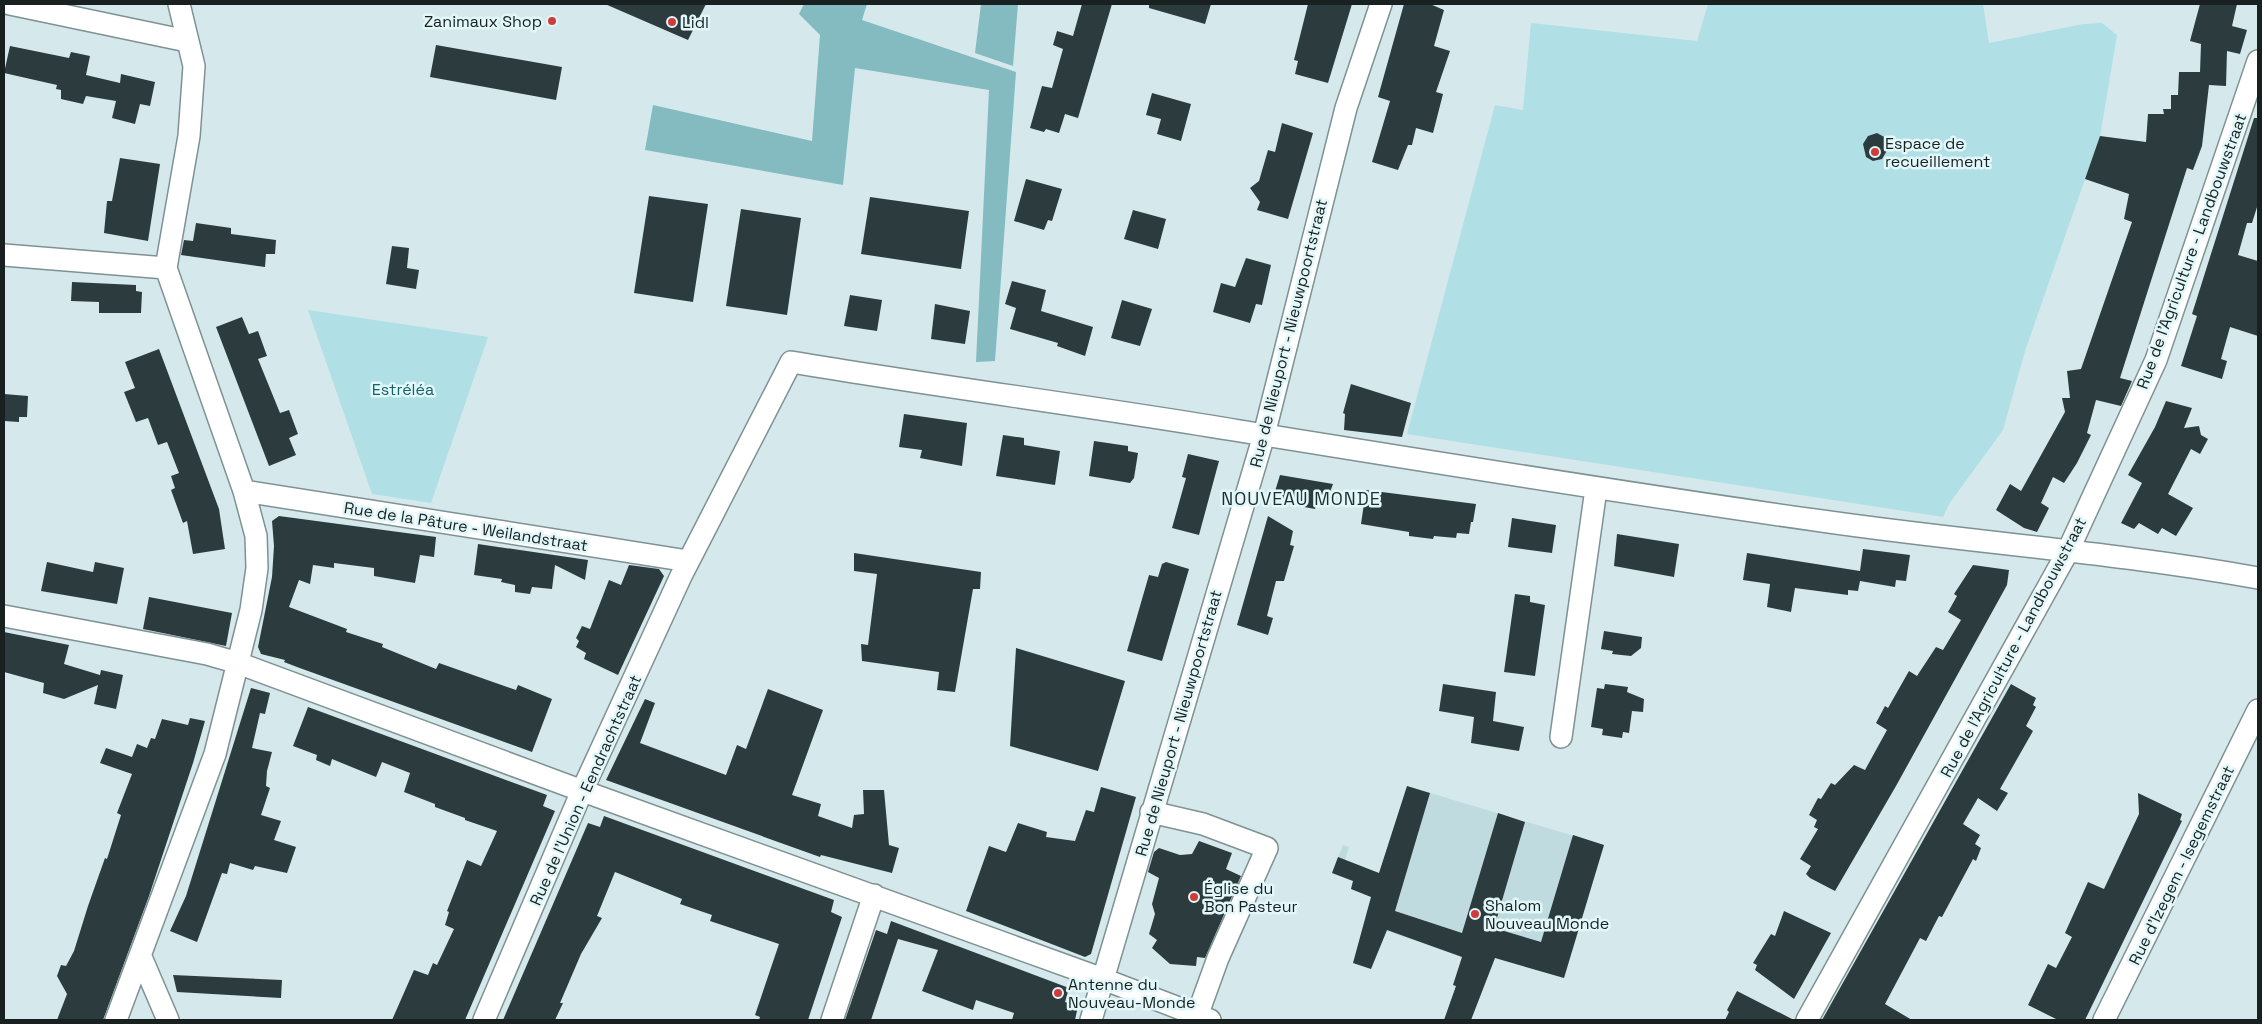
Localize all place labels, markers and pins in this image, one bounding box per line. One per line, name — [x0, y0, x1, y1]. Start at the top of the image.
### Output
place label: Zanimaux Shop — [424, 11, 542, 32]
place label: Lidl — [682, 12, 709, 33]
marker: Zanimaux Shop — [546, 15, 558, 27]
marker: Lidl — [666, 16, 678, 28]
place label: Espace de recueillement — [1885, 133, 1990, 172]
marker: Espace de recueillement — [1869, 146, 1881, 158]
place label: Église du Bon Pasteur — [1204, 878, 1298, 917]
marker: Église du Bon Pasteur — [1188, 891, 1200, 903]
place label: Shalom Nouveau Monde — [1485, 895, 1609, 934]
marker: Shalom Nouveau Monde — [1469, 908, 1481, 920]
place label: Antenne du Nouveau-Monde — [1068, 974, 1195, 1013]
marker: Antenne du Nouveau-Monde — [1052, 987, 1064, 999]

